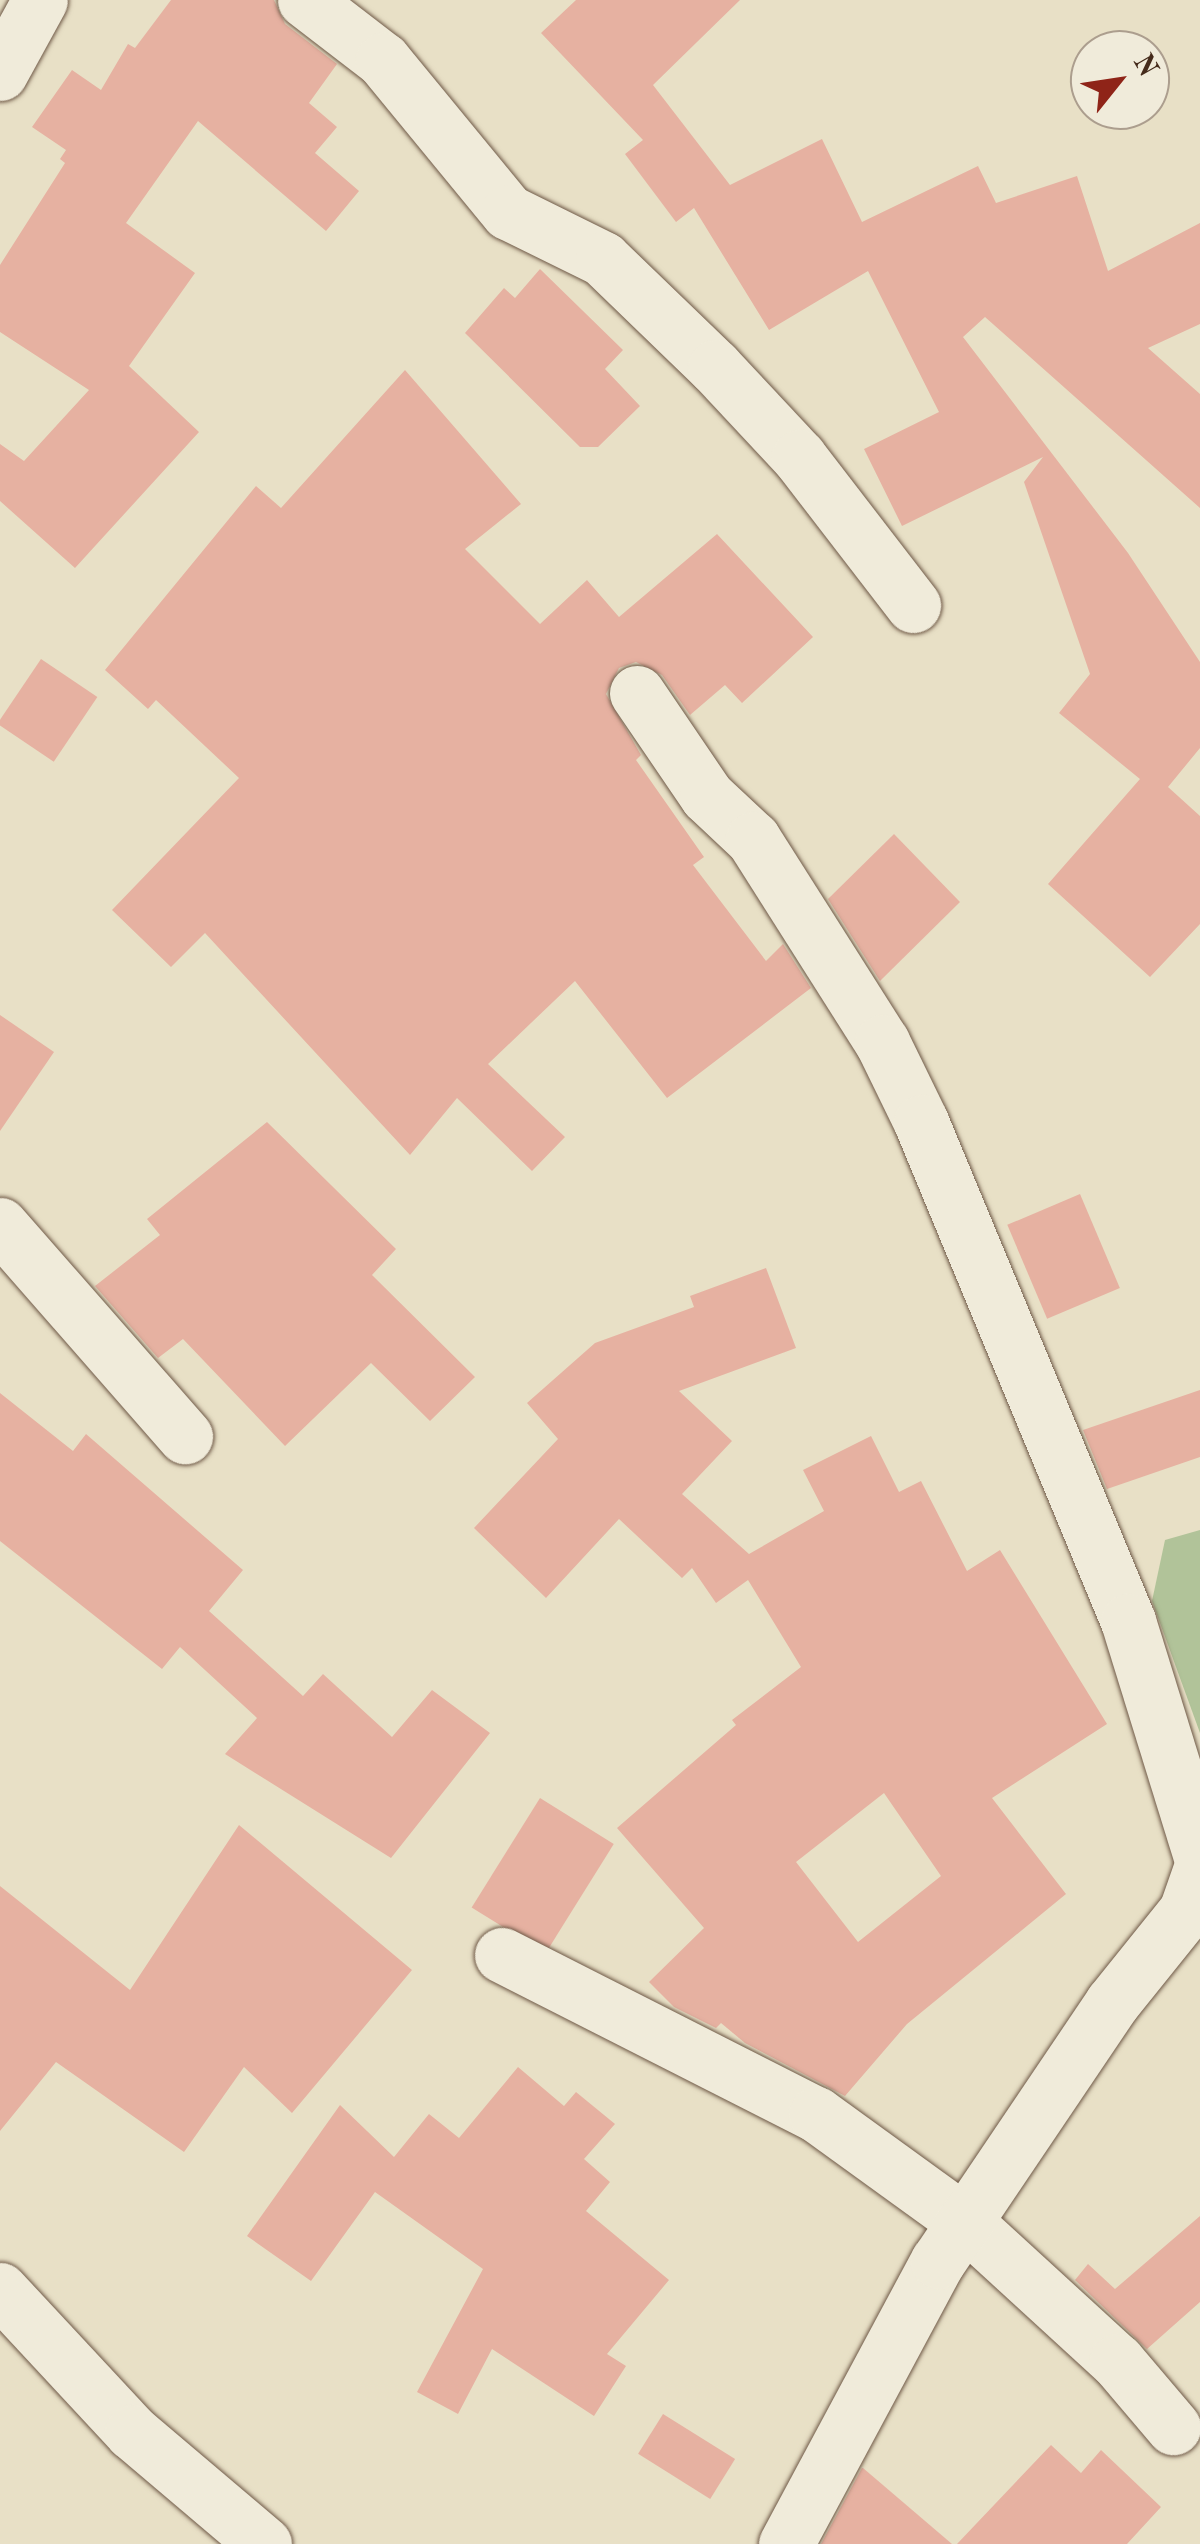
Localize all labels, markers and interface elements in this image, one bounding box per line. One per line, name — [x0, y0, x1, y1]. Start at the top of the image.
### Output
north arrow — [1070, 30, 1170, 130]
text: N — [1127, 50, 1162, 82]

